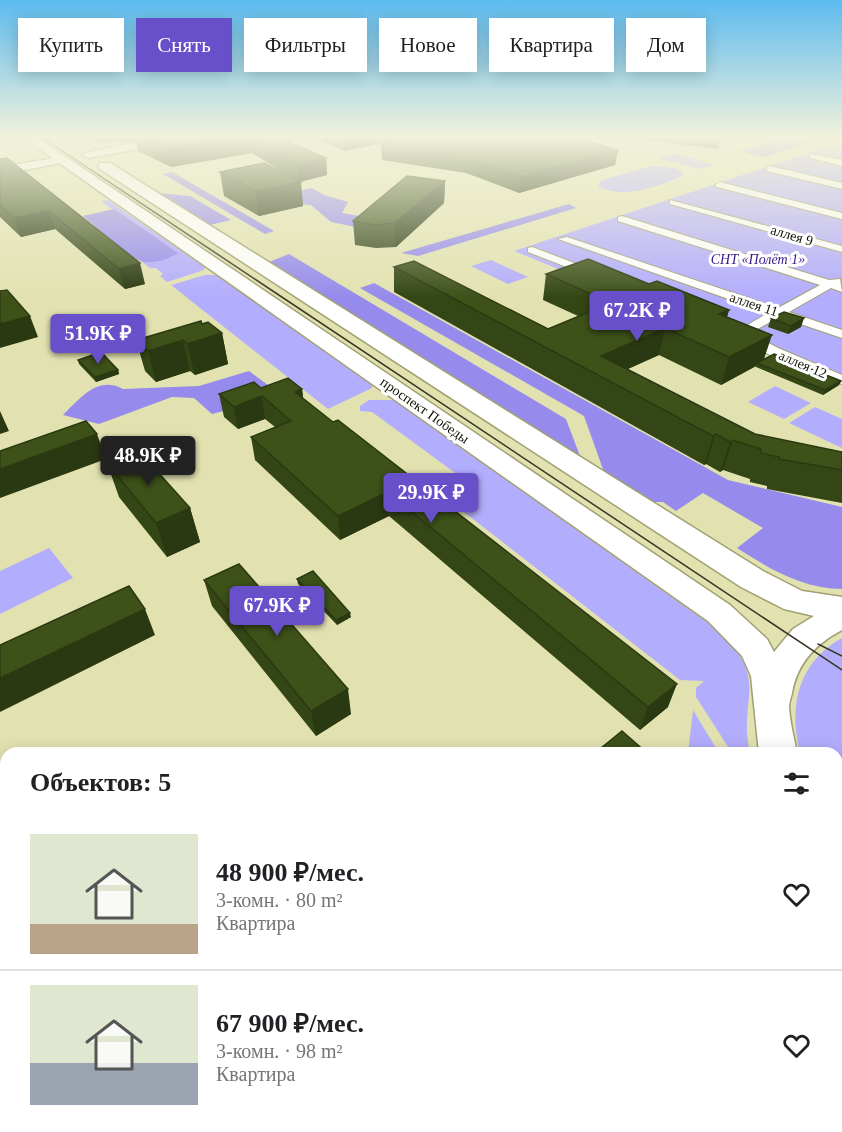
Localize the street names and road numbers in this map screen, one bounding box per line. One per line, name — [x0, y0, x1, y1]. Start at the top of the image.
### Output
street label: аллея 9 — [769, 222, 815, 249]
street label: аллея 11 — [728, 290, 780, 319]
street label: аллея 12 — [777, 348, 829, 381]
street label: проспект Победы — [378, 374, 472, 447]

